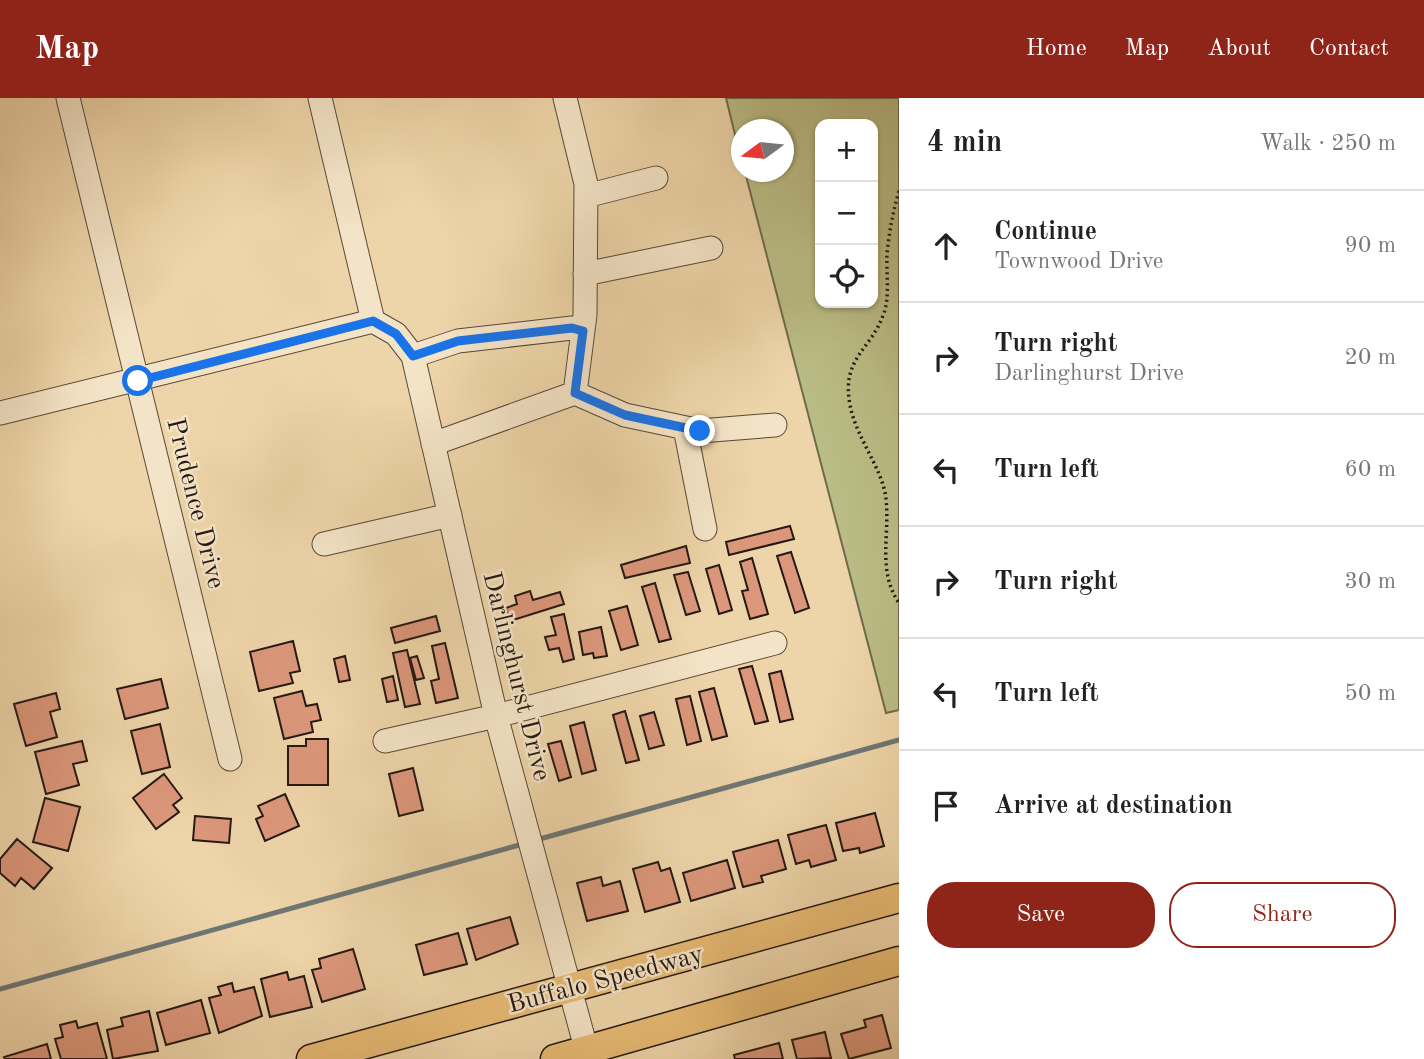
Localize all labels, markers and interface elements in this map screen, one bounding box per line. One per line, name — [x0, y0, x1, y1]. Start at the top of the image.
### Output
text: Map — [35, 33, 99, 66]
text: Home — [1026, 37, 1087, 61]
text: Map — [1125, 37, 1169, 61]
text: About — [1207, 37, 1271, 61]
text: Contact — [1309, 37, 1389, 61]
north arrow — [731, 119, 794, 182]
map controls — [815, 119, 878, 308]
button: + — [815, 119, 878, 182]
text: 4 min — [927, 128, 1002, 158]
text: Walk · 250 m — [1260, 132, 1396, 155]
button: − — [815, 182, 878, 245]
text: Continue — [994, 219, 1097, 245]
icon: ahead — [927, 227, 965, 265]
text: 90 m — [1345, 234, 1396, 257]
button: locate — [815, 245, 878, 308]
text: Townwood Drive — [994, 250, 1163, 273]
text: Turn right — [994, 331, 1117, 357]
icon: right — [927, 339, 965, 377]
text: 20 m — [1345, 346, 1396, 369]
text: Darlinghurst Drive — [994, 362, 1184, 385]
route start — [122, 365, 153, 396]
route end — [684, 415, 715, 446]
street label: Prudence Drive — [161, 416, 229, 591]
icon: left — [927, 451, 965, 489]
text: Turn left — [994, 457, 1099, 483]
text: 60 m — [1345, 458, 1396, 481]
icon: right — [927, 563, 965, 601]
street label: Darlinghurst Drive — [477, 569, 555, 784]
text: Turn right — [994, 569, 1117, 595]
text: 30 m — [1345, 570, 1396, 593]
icon: left — [927, 675, 965, 713]
text: Turn left — [994, 681, 1099, 707]
text: 50 m — [1345, 682, 1396, 705]
icon: arrive — [927, 787, 965, 825]
text: Arrive at destination — [994, 793, 1233, 819]
button: Save — [927, 882, 1155, 948]
button: Share — [1169, 882, 1396, 948]
street label: Buffalo Speedway — [505, 941, 706, 1019]

